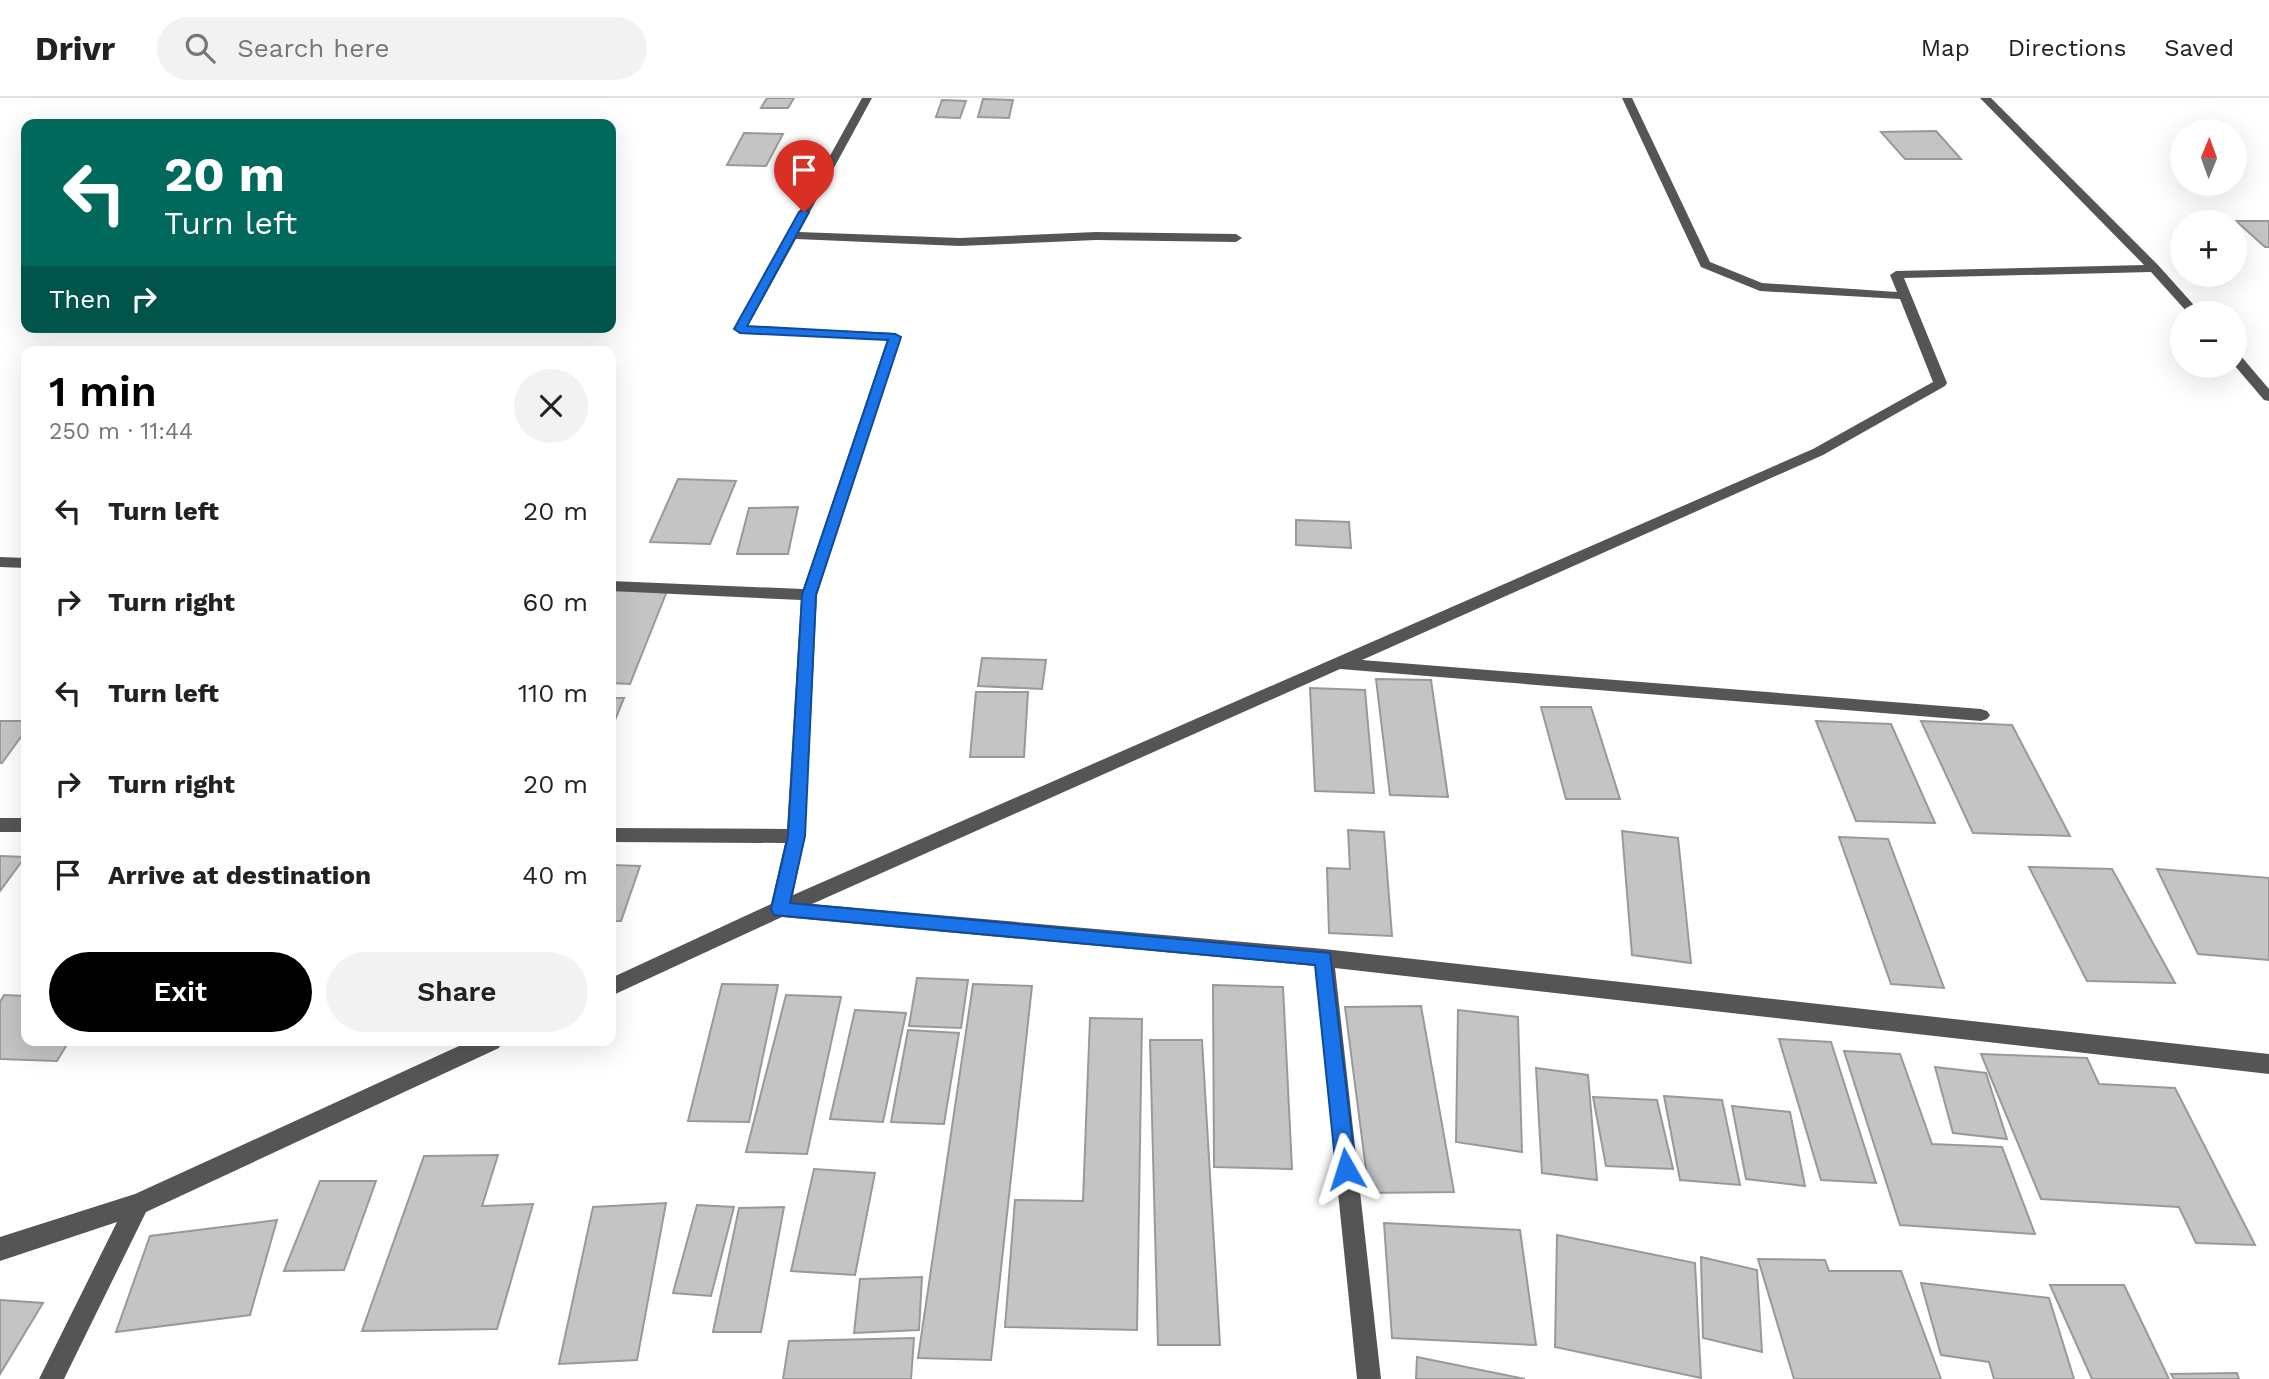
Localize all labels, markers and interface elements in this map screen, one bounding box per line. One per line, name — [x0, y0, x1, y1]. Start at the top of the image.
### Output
search box — [157, 17, 647, 80]
text: Drivr — [35, 29, 115, 68]
icon: search — [181, 29, 219, 67]
text: Search here — [237, 33, 390, 63]
text: Map — [1921, 34, 1970, 62]
text: Directions — [2008, 34, 2126, 62]
text: Saved — [2164, 34, 2234, 62]
north arrow — [2170, 119, 2247, 196]
map controls — [2170, 119, 2247, 378]
pin — [774, 140, 834, 212]
text: 20 m — [164, 145, 285, 203]
icon: left — [49, 147, 140, 238]
icon: arrive — [785, 151, 823, 189]
text: Turn left — [164, 204, 297, 242]
button: + — [2170, 210, 2247, 287]
icon: right — [125, 280, 163, 318]
text: Then — [49, 284, 111, 314]
button: − — [2170, 301, 2247, 378]
text: 1 min — [49, 367, 157, 416]
button: close — [514, 369, 588, 443]
text: 250 m · 11:44 — [49, 418, 193, 445]
icon: left — [49, 492, 87, 530]
text: Turn left — [108, 496, 219, 526]
text: 20 m — [523, 496, 588, 526]
icon: right — [49, 583, 87, 621]
text: Turn right — [108, 587, 235, 617]
text: 60 m — [522, 587, 588, 617]
icon: left — [49, 674, 87, 712]
text: Turn left — [108, 678, 219, 708]
text: 110 m — [518, 678, 588, 708]
icon: right — [49, 765, 87, 803]
text: Turn right — [108, 769, 235, 799]
text: 20 m — [523, 769, 588, 799]
icon: arrive — [49, 856, 87, 894]
text: Arrive at destination — [108, 860, 371, 890]
text: 40 m — [522, 860, 588, 890]
button: Exit — [49, 952, 312, 1032]
button: Share — [326, 952, 588, 1032]
position arrow — [1309, 1132, 1383, 1206]

